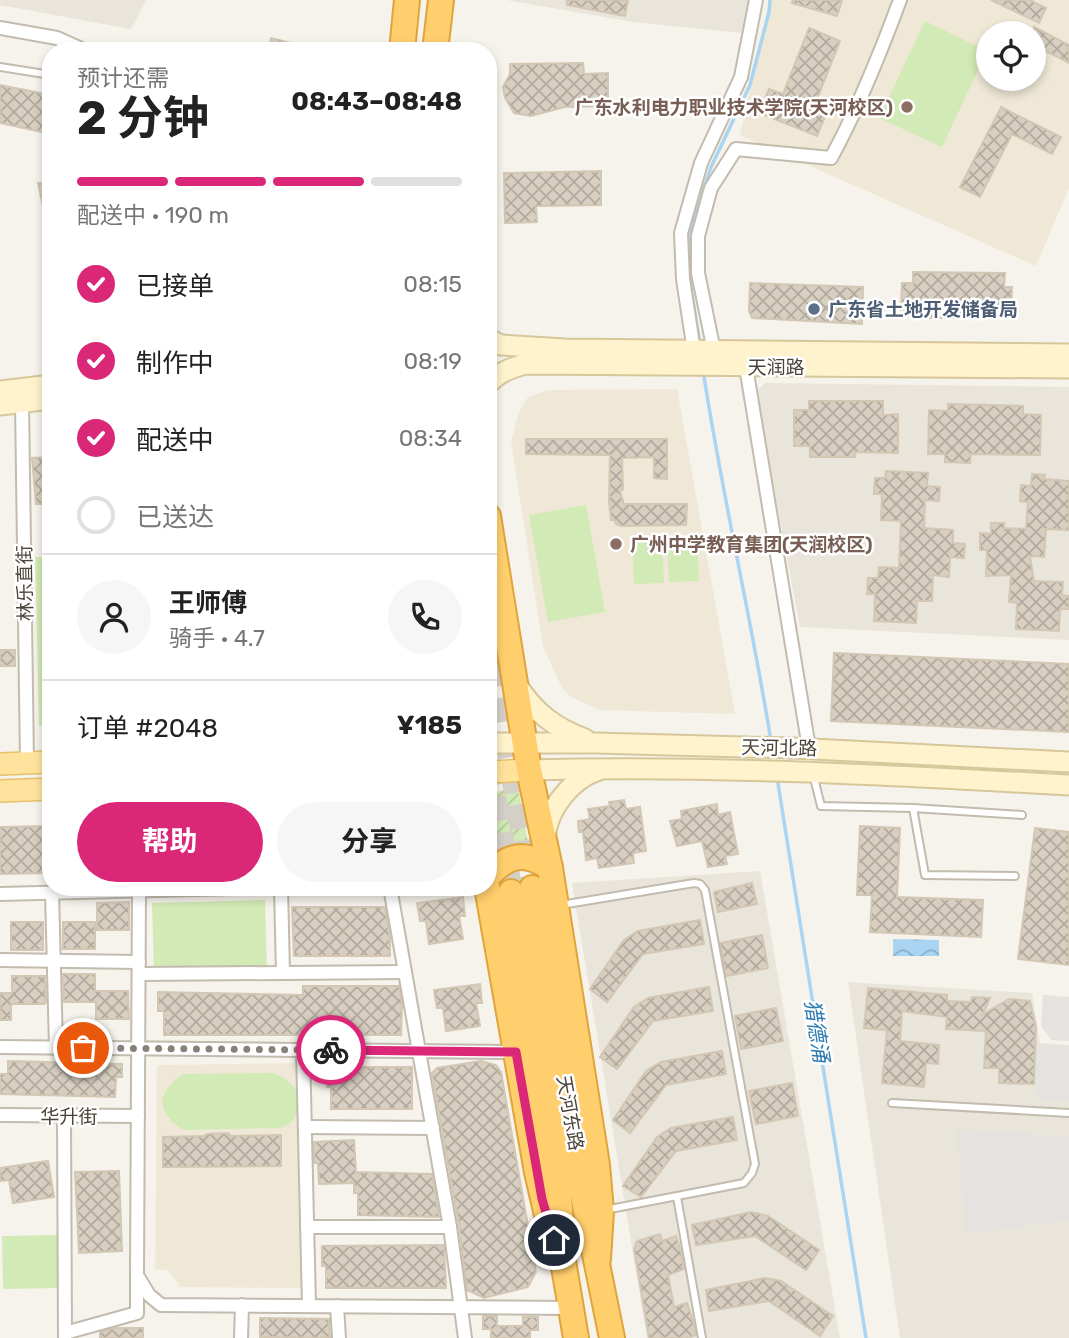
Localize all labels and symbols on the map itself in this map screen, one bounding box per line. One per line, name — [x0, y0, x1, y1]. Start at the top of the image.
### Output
place label: 广东水利电力职业技术学院(天河校区) — [574, 96, 893, 119]
marker: 广东水利电力职业技术学院(天河校区) — [899, 99, 915, 115]
place label: 广东省土地开发储备局 — [828, 298, 1018, 321]
marker: 广东省土地开发储备局 — [806, 301, 822, 317]
street label: 天润路 — [747, 356, 805, 379]
place label: 广州中学教育集团(天润校区) — [630, 533, 873, 556]
marker: 广州中学教育集团(天润校区) — [608, 536, 624, 552]
street label: 林乐直街 — [13, 545, 37, 621]
street label: 天河北路 — [741, 736, 817, 760]
water label: 猎德涌 — [800, 998, 835, 1066]
courier — [296, 1015, 366, 1085]
pin — [53, 1018, 113, 1078]
street label: 天河东路 — [552, 1074, 588, 1152]
street label: 华升街 — [40, 1105, 98, 1128]
pin — [524, 1210, 584, 1270]

